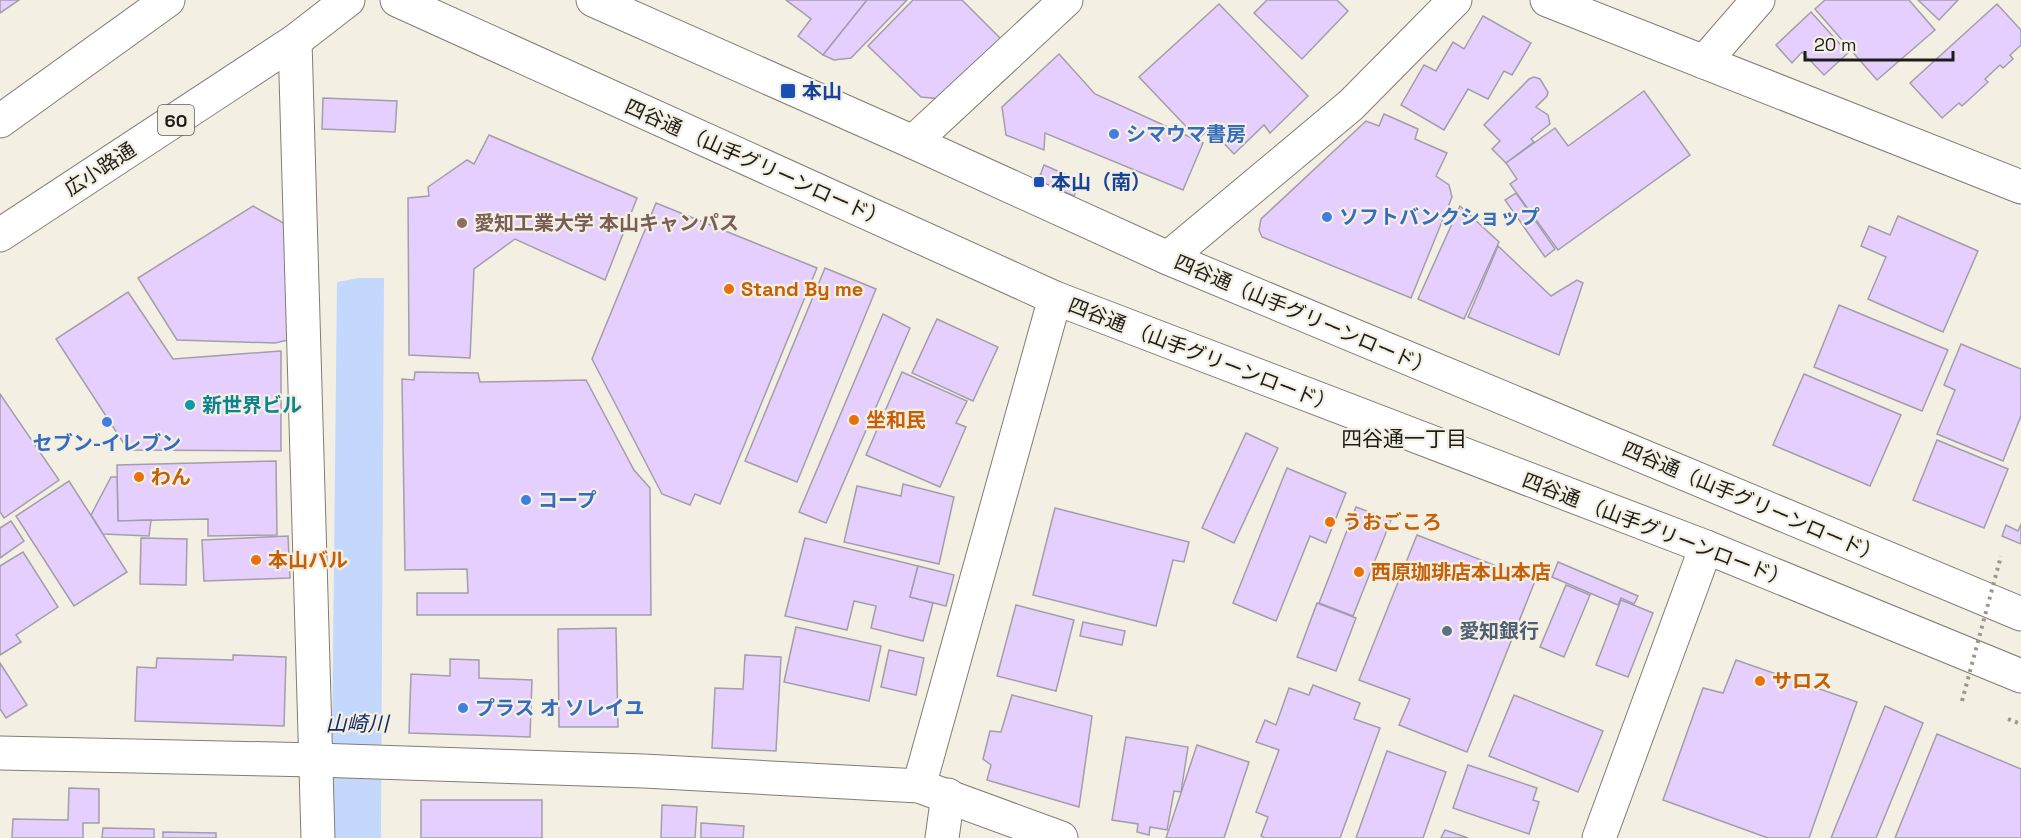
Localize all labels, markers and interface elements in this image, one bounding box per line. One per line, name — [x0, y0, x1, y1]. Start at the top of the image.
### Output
scale bar — [1805, 24, 1954, 62]
text: 20 m — [1814, 33, 1857, 56]
place label: 本山 — [802, 78, 842, 104]
marker: 本山 — [779, 82, 797, 100]
street label: 四谷通 （山手グリーンロード） — [621, 93, 891, 233]
road number: 60 — [158, 105, 194, 135]
place label: シマウマ書房 — [1126, 121, 1246, 147]
marker: シマウマ書房 — [1107, 127, 1121, 141]
street label: 広小路通 — [59, 136, 141, 202]
place label: 本山（南） — [1051, 169, 1151, 195]
marker: 本山（南） — [1032, 175, 1046, 189]
place label: ソフトバンクショップ — [1339, 204, 1540, 230]
place label: 愛知工業大学 本山キャンパス — [474, 210, 739, 236]
marker: ソフトバンクショップ — [1320, 210, 1334, 224]
marker: 愛知工業大学 本山キャンパス — [455, 216, 469, 230]
street label: 四谷通（山手グリーンロード） — [1171, 249, 1437, 381]
place label: Stand By me — [741, 276, 863, 302]
marker: Stand By me — [722, 282, 736, 296]
street label: 四谷通 （山手グリーンロード） — [1065, 292, 1339, 418]
place label: 新世界ビル — [202, 392, 302, 418]
marker: 新世界ビル — [183, 398, 197, 412]
place label: 坐和民 — [866, 407, 926, 433]
marker: 坐和民 — [847, 413, 861, 427]
marker: セブン-イレブン — [100, 415, 114, 429]
district label: 四谷通一丁目 — [1341, 425, 1467, 452]
place label: セブン-イレブン — [33, 430, 181, 456]
street label: 四谷通（山手グリーンロード） — [1619, 436, 1885, 568]
place label: わん — [151, 464, 191, 490]
street label: 四谷通 （山手グリーンロード） — [1519, 467, 1793, 593]
marker: わん — [132, 470, 146, 484]
place label: コープ — [538, 487, 597, 513]
marker: コープ — [519, 493, 533, 507]
place label: うおごころ — [1342, 509, 1442, 535]
marker: うおごころ — [1323, 515, 1337, 529]
place label: 本山バル — [268, 547, 348, 573]
marker: 本山バル — [249, 553, 263, 567]
place label: 西原珈琲店本山本店 — [1371, 559, 1551, 585]
marker: 西原珈琲店本山本店 — [1352, 565, 1366, 579]
place label: 愛知銀行 — [1459, 618, 1539, 644]
marker: 愛知銀行 — [1440, 624, 1454, 638]
place label: サロス — [1772, 668, 1832, 694]
marker: サロス — [1753, 674, 1767, 688]
place label: プラス オ ソレイユ — [475, 695, 644, 721]
marker: プラス オ ソレイユ — [456, 701, 470, 715]
water label: 山崎川 — [326, 710, 390, 737]

